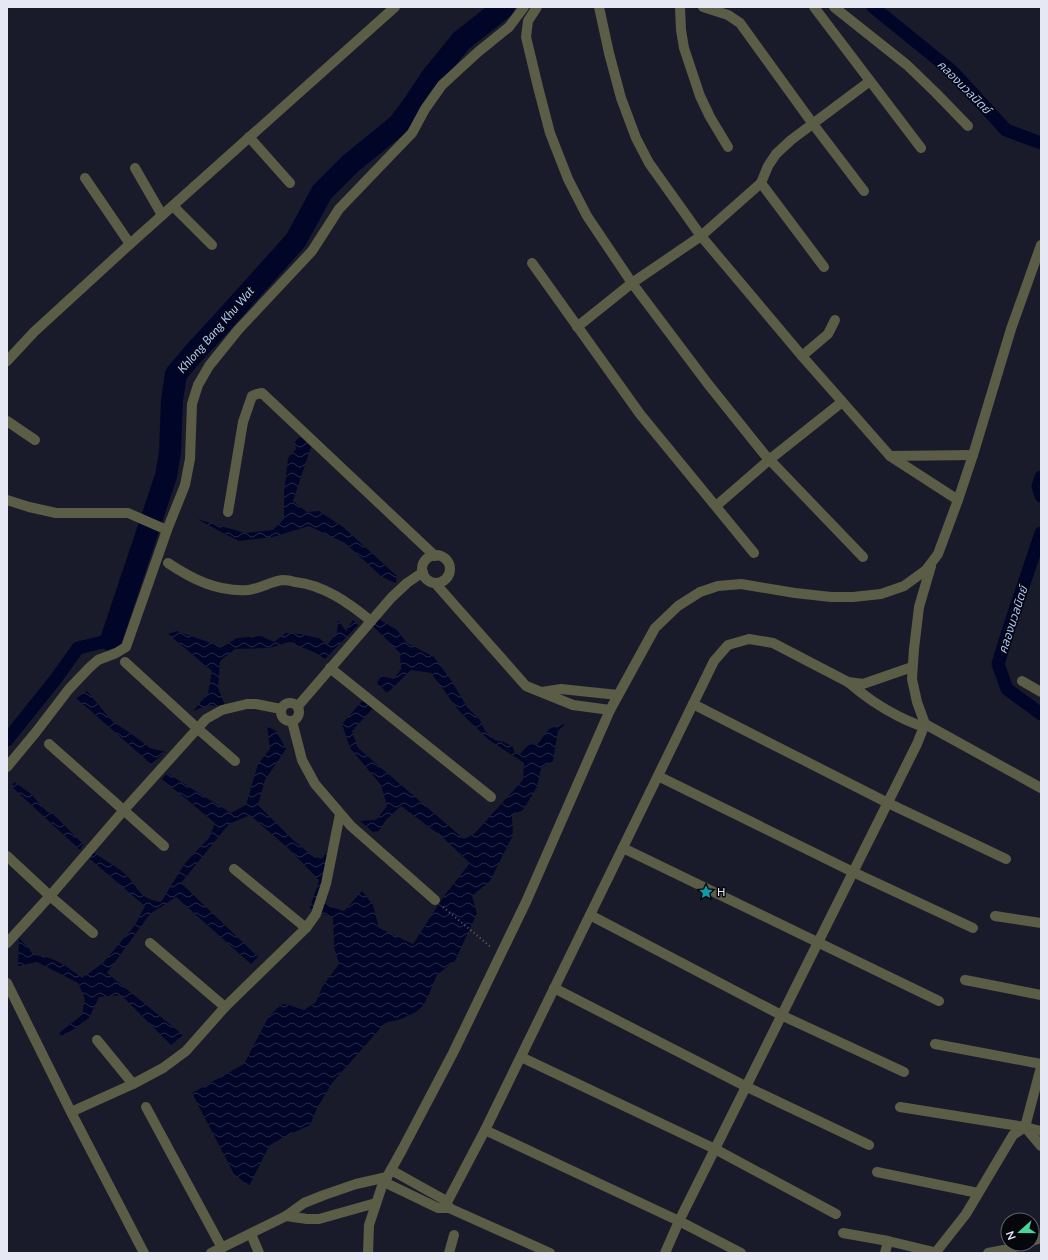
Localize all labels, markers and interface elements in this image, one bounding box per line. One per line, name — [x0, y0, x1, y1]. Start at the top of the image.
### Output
water label: คลองนวลนิตย์ — [934, 57, 996, 118]
water label: Khlong Bang Khu Wat — [174, 283, 258, 376]
water label: คลองนวลนิตย์ — [995, 582, 1031, 655]
place icon: H — [698, 884, 714, 900]
place label: H — [717, 885, 725, 898]
north arrow — [1000, 1212, 1040, 1252]
text: N — [1003, 1229, 1018, 1242]

